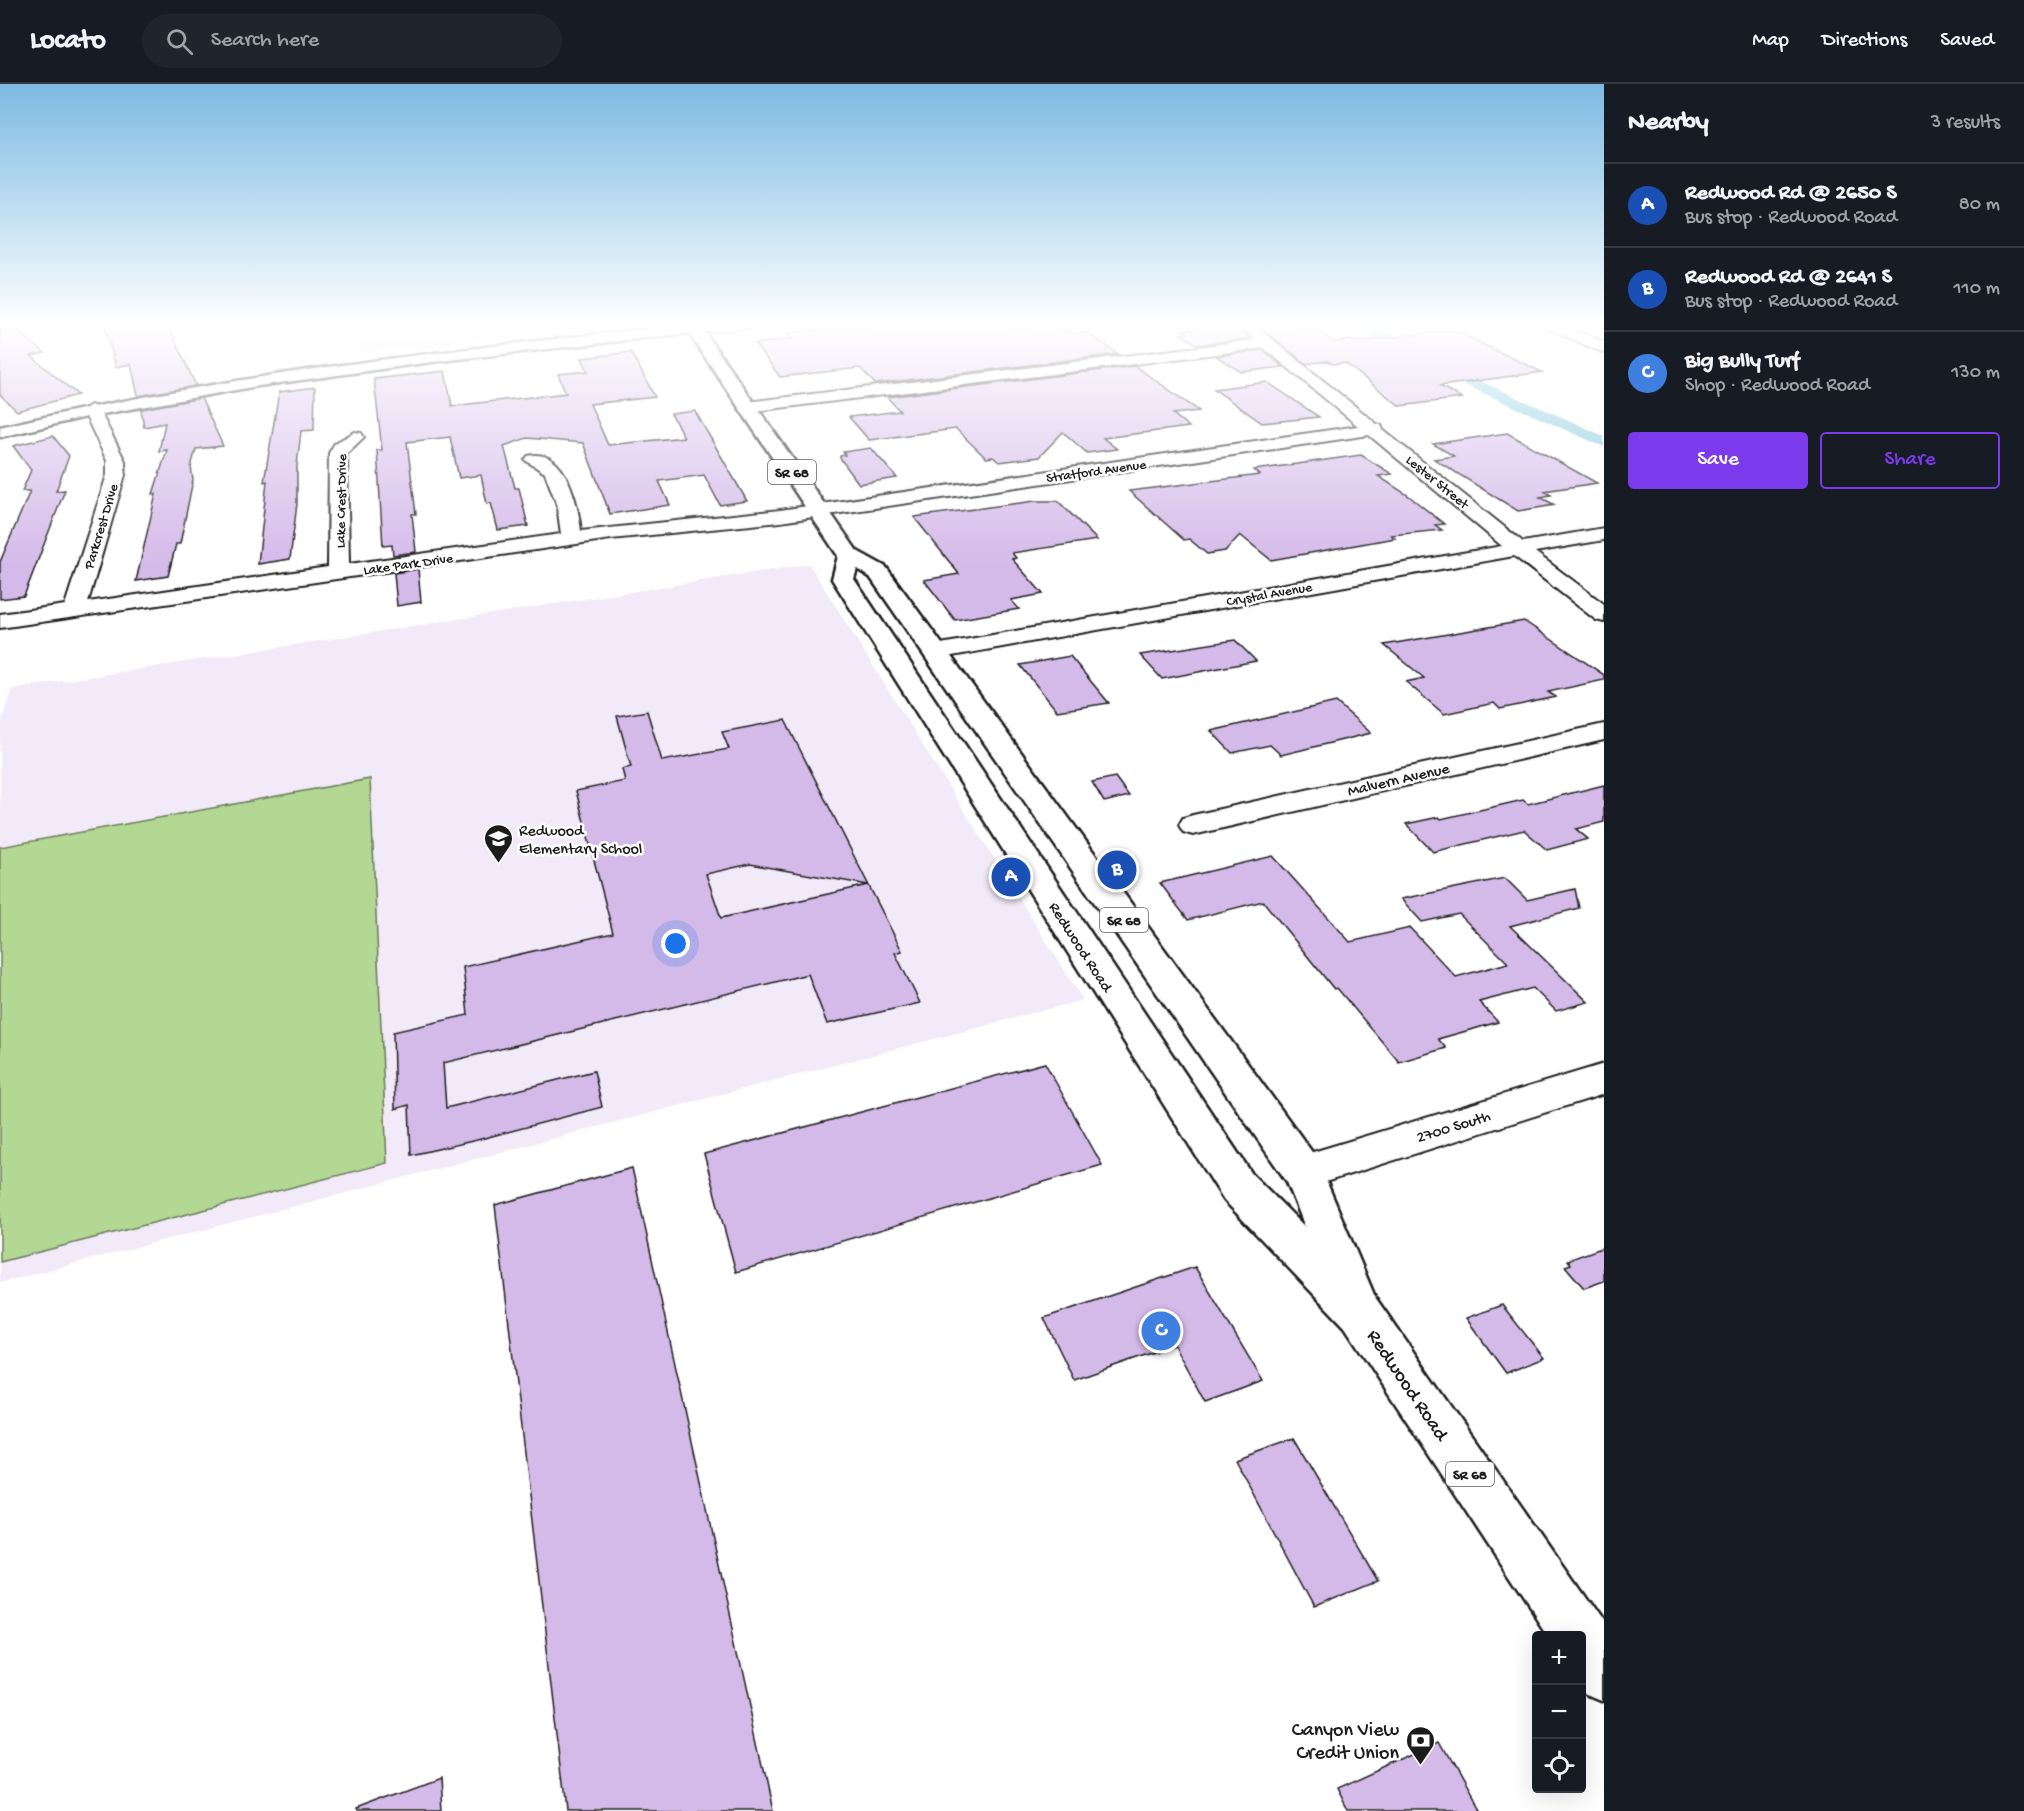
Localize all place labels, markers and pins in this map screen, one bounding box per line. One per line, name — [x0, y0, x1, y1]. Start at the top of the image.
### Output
school or university icon: Redwood Elementary School — [482, 822, 514, 864]
place label: Redwood Elementary School — [519, 823, 642, 860]
pin: B — [1098, 848, 1136, 892]
pin: A — [992, 854, 1030, 900]
pin: C — [1142, 1308, 1180, 1354]
place label: Canyon View Credit Union — [1292, 1720, 1400, 1766]
bank icon: Canyon View Credit Union — [1404, 1724, 1436, 1766]

